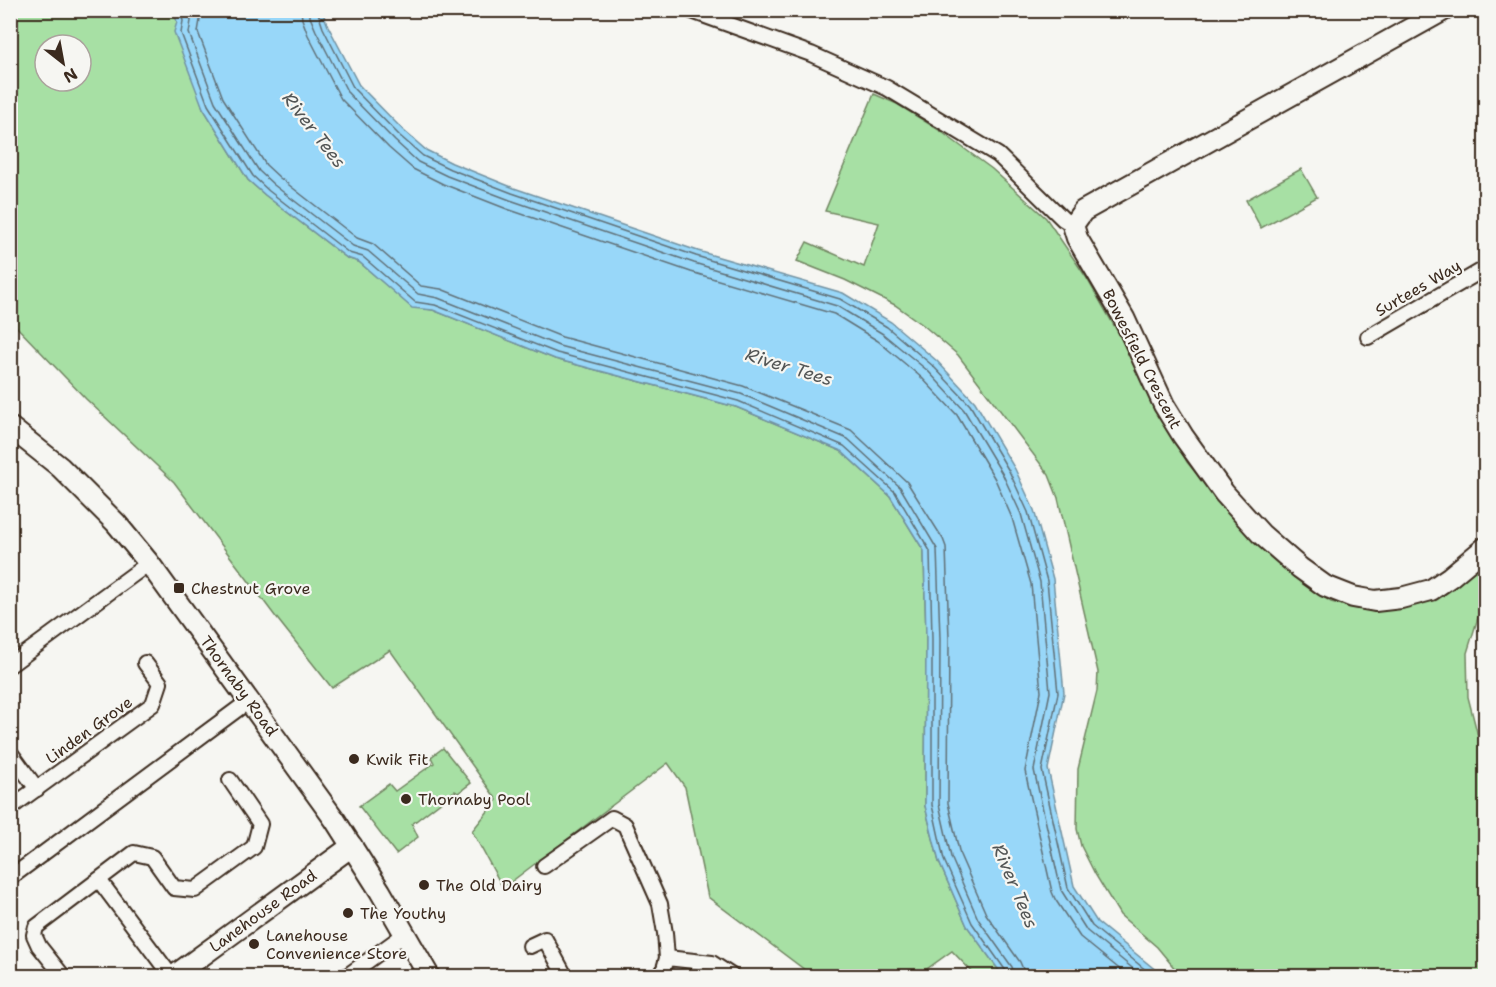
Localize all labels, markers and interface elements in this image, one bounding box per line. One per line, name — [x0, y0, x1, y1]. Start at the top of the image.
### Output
north arrow — [33, 33, 93, 93]
text: N — [60, 63, 81, 88]
water label: River Tees — [277, 87, 351, 173]
street label: Surtees Way — [1371, 255, 1465, 321]
street label: Bowesfield Crescent — [1098, 285, 1186, 433]
water label: River Tees — [742, 342, 836, 392]
place label: Chestnut Grove — [191, 578, 311, 599]
marker: Chestnut Grove — [172, 581, 186, 595]
street label: Thornaby Road — [195, 632, 283, 740]
street label: Linden Grove — [41, 691, 137, 769]
place label: Kwik Fit — [366, 749, 428, 770]
marker: Kwik Fit — [347, 752, 361, 766]
place label: Thornaby Pool — [418, 789, 530, 810]
marker: Thornaby Pool — [399, 792, 413, 806]
water label: River Tees — [986, 840, 1044, 932]
street label: Lanehouse Road — [205, 865, 321, 957]
place label: The Old Dairy — [436, 875, 542, 896]
marker: The Old Dairy — [417, 878, 431, 892]
place label: The Youthy — [360, 903, 446, 924]
marker: The Youthy — [341, 906, 355, 920]
place label: Lanehouse Convenience Store — [266, 925, 407, 964]
marker: Lanehouse Convenience Store — [247, 937, 261, 951]

